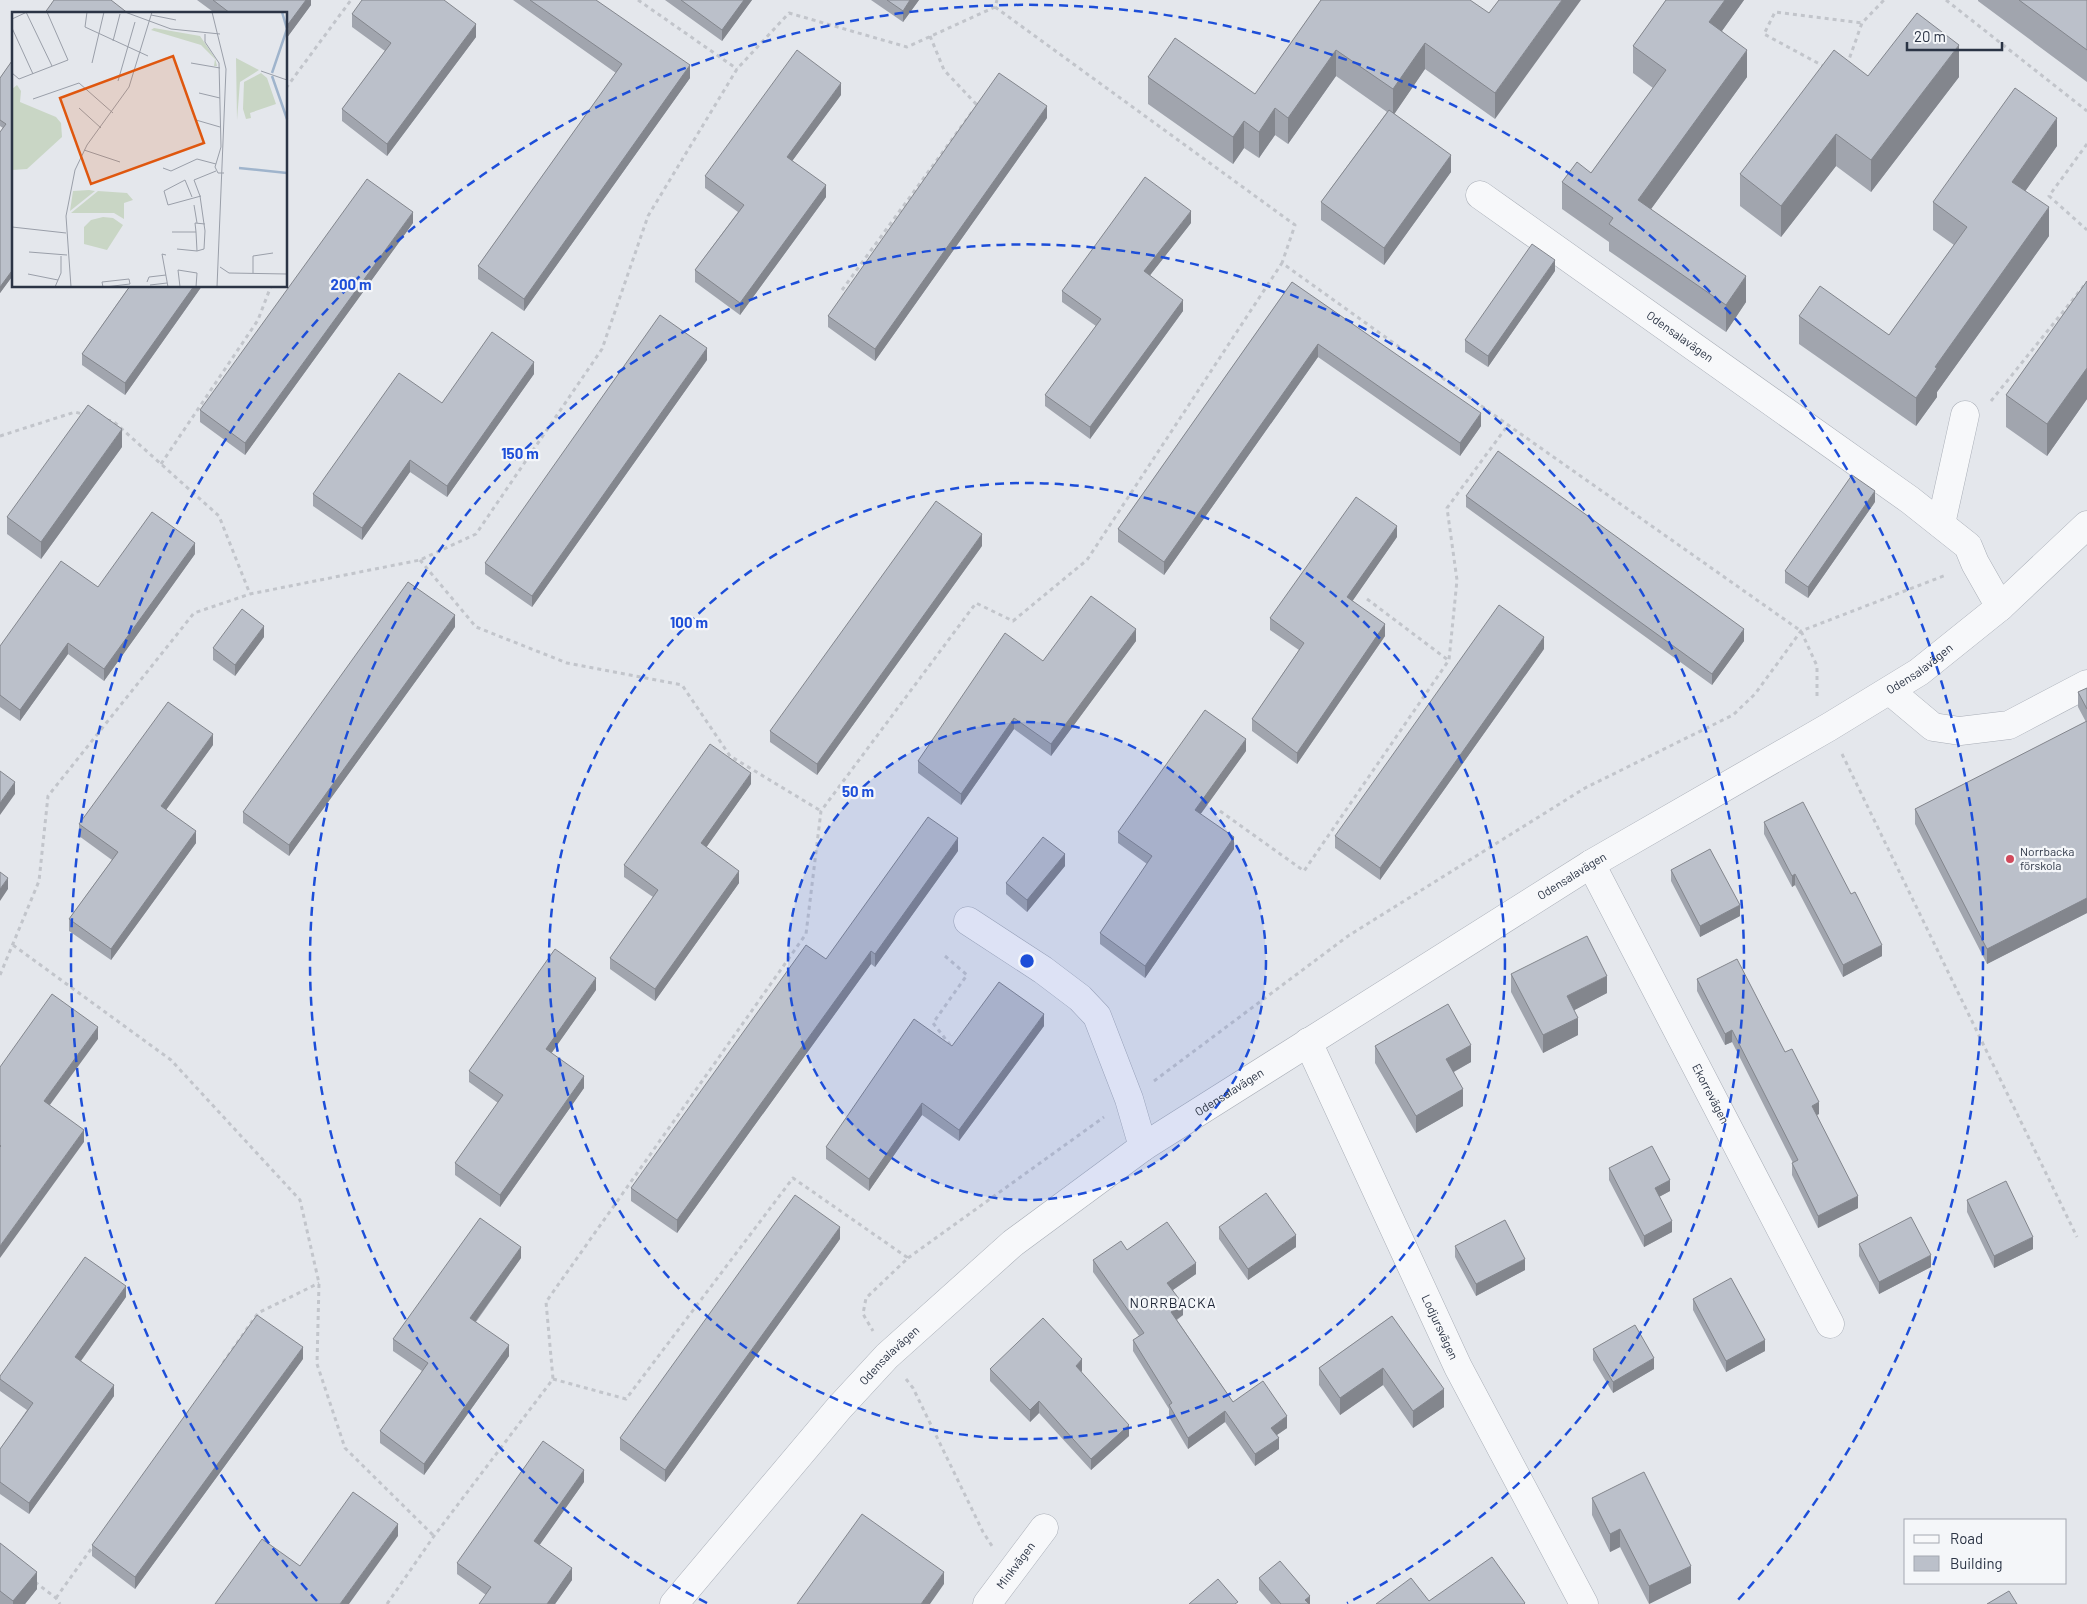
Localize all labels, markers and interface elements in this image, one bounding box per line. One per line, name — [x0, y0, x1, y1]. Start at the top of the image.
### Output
inset map — [12, 12, 288, 288]
scale bar — [1907, 20, 2002, 52]
text: 20 m — [1914, 27, 1946, 45]
text: 200 m — [330, 275, 372, 293]
street label: Odensalavägen — [1644, 307, 1717, 364]
text: 150 m — [501, 444, 539, 462]
text: 100 m — [670, 613, 708, 631]
street label: Odensalavägen — [1883, 640, 1955, 696]
text: 50 m — [842, 782, 874, 800]
place label: Norrbacka förskola — [2020, 844, 2074, 872]
street label: Odensalavägen — [1534, 849, 1608, 902]
marker: Norrbacka förskola — [2004, 853, 2016, 865]
centre of rings — [1018, 952, 1036, 970]
street label: Ekorrevägen — [1690, 1061, 1733, 1126]
street label: Odensalavägen — [1192, 1065, 1266, 1119]
street label: Lodjursvägen — [1419, 1292, 1462, 1361]
district label: NORRBACKA — [1129, 1294, 1217, 1311]
street label: Odensalavägen — [856, 1322, 922, 1387]
legend — [1904, 1519, 2067, 1584]
text: Road — [1950, 1529, 1983, 1547]
street label: Minkvägen — [993, 1539, 1037, 1591]
text: Building — [1950, 1554, 2003, 1572]

